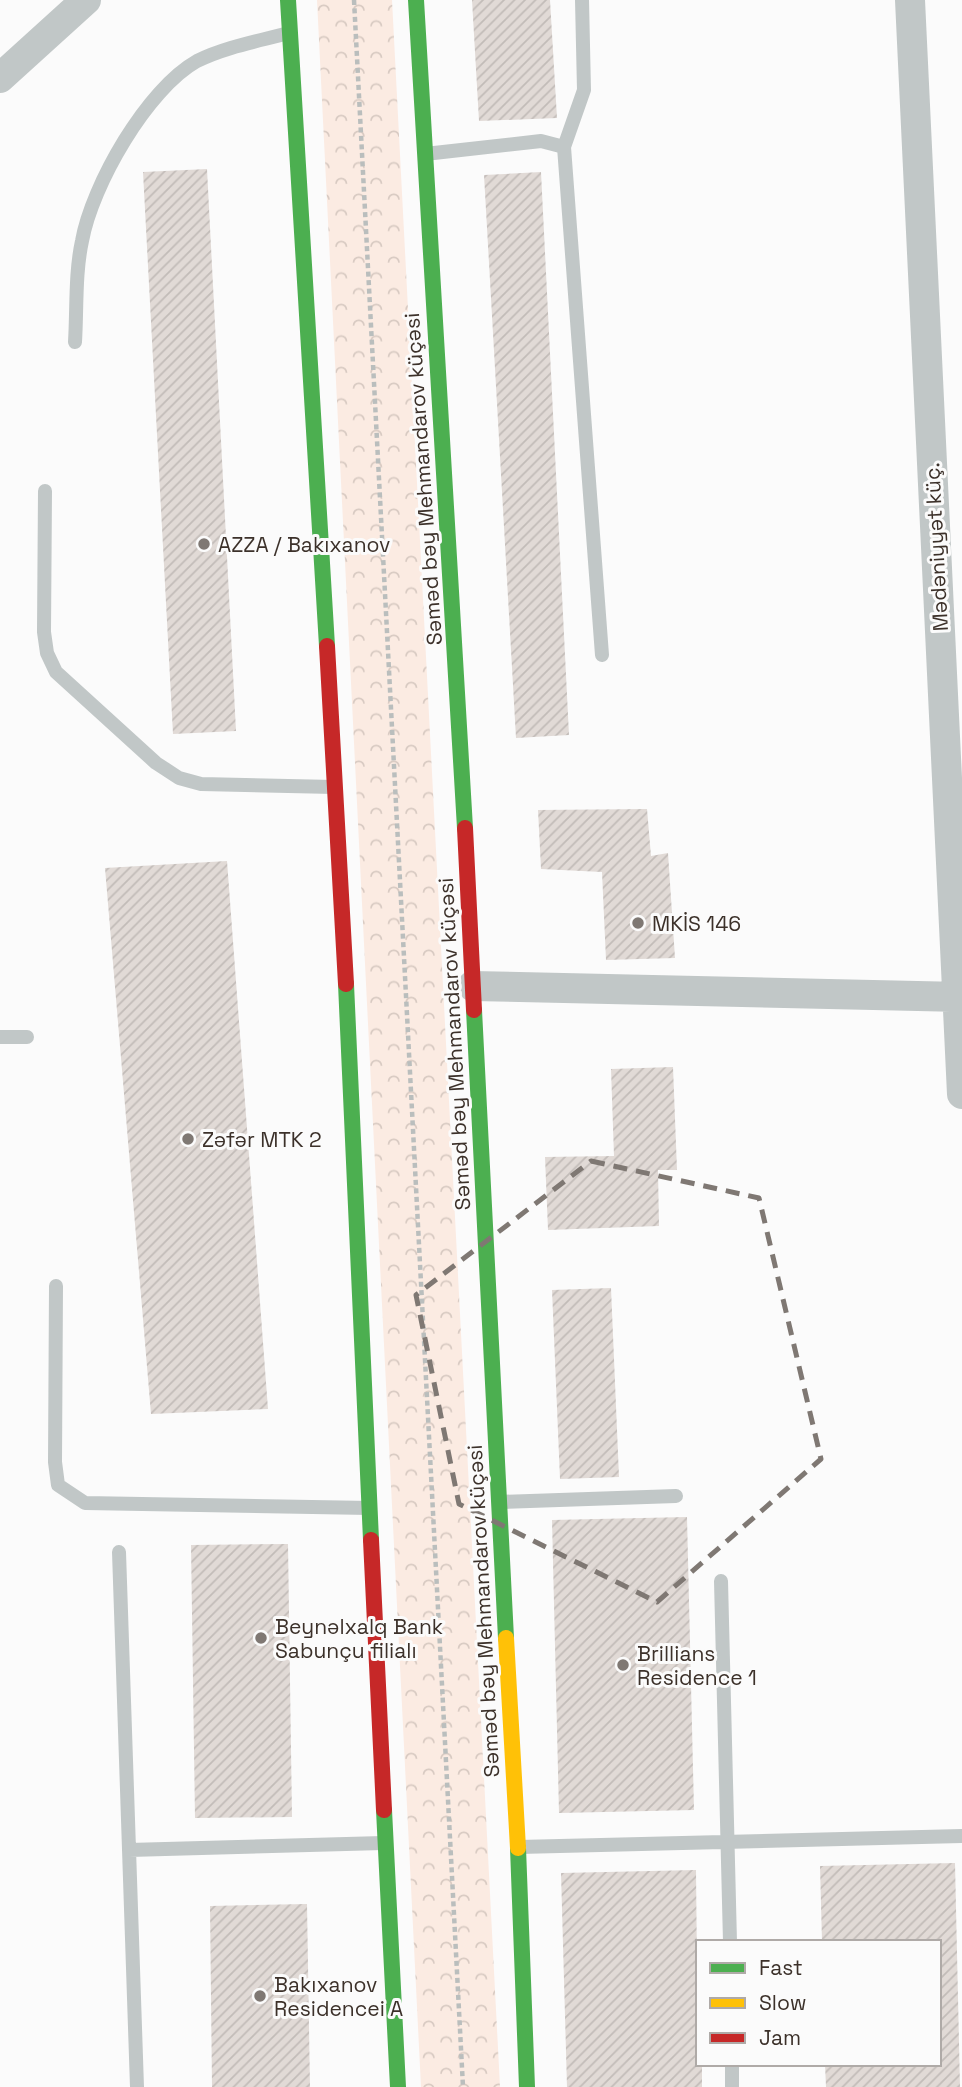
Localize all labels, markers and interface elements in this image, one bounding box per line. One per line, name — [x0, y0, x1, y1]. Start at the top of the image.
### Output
street label: Səməd bəy Mehmandarov küçəsi — [398, 312, 448, 646]
street label: Mədəniyyət küç. — [918, 462, 954, 632]
place label: AZZA / Bakıxanov — [218, 531, 390, 558]
marker: AZZA / Bakıxanov — [196, 536, 212, 552]
street label: Səməd bəy Mehmandarov küçəsi — [432, 877, 476, 1211]
place label: MKİS 146 — [652, 910, 741, 937]
marker: MKİS 146 — [630, 915, 646, 931]
place label: Zəfər MTK 2 — [202, 1126, 322, 1153]
marker: Zəfər MTK 2 — [180, 1131, 196, 1147]
street label: Səməd bəy Mehmandarov küçəsi — [461, 1444, 505, 1778]
place label: Beynəlxalq Bank Sabunçu filialı — [275, 1613, 443, 1664]
marker: Beynəlxalq Bank Sabunçu filialı — [253, 1630, 269, 1646]
place label: Brillians Residence 1 — [637, 1640, 757, 1691]
marker: Brillians Residence 1 — [615, 1657, 631, 1673]
legend — [696, 1940, 941, 2066]
text: Fast — [759, 1954, 803, 1981]
place label: Bakıxanov Residencei A — [274, 1971, 403, 2022]
marker: Bakıxanov Residencei A — [252, 1988, 268, 2004]
text: Slow — [759, 1989, 807, 2016]
text: Jam — [759, 2024, 801, 2051]

